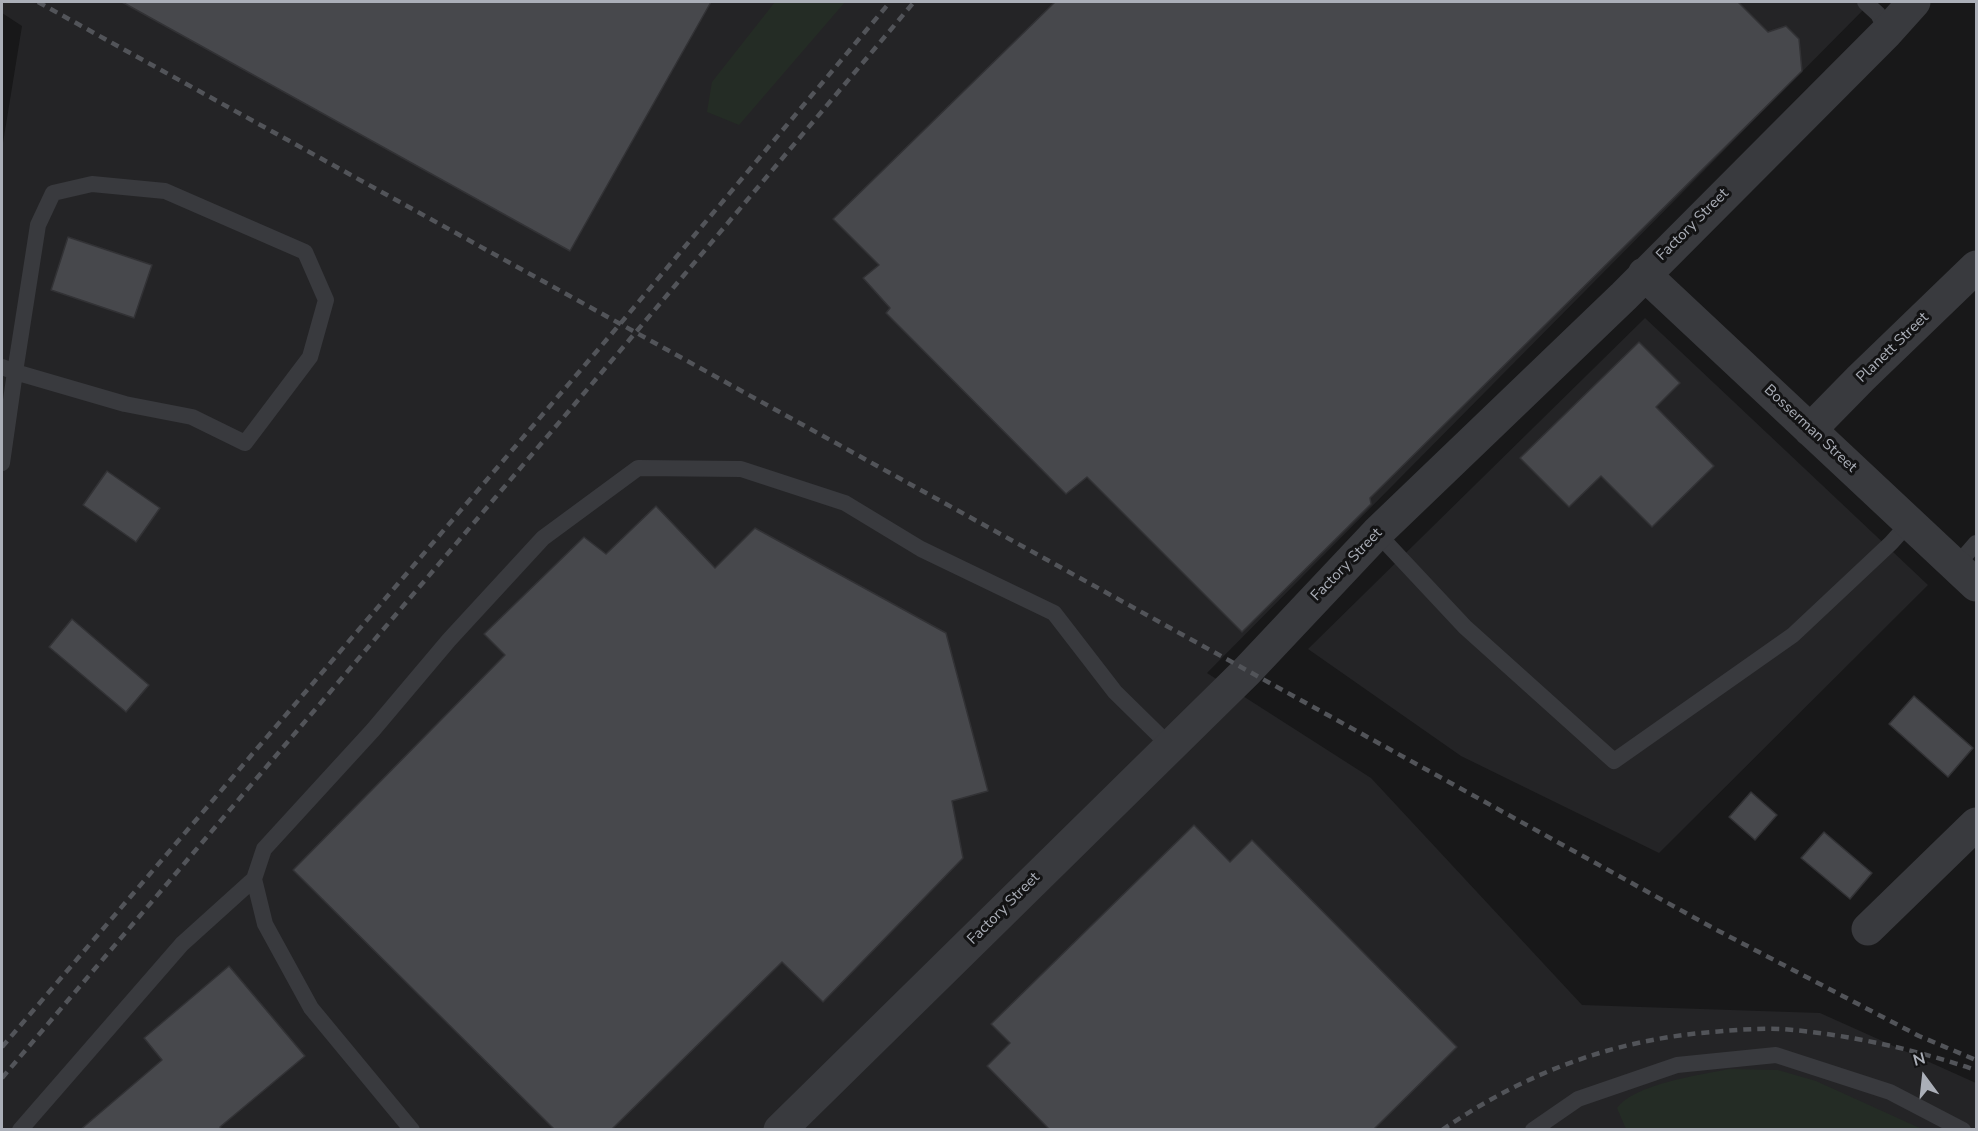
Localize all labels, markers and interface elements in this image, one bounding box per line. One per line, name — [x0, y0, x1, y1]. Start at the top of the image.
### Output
street label: Factory Street — [1653, 185, 1733, 265]
street label: Planett Street — [1853, 309, 1933, 387]
street label: Bosserman Street — [1760, 381, 1860, 477]
street label: Factory Street — [1308, 525, 1386, 605]
street label: Factory Street — [964, 869, 1044, 949]
north arrow — [1894, 1047, 1954, 1107]
text: N — [1911, 1047, 1928, 1072]

